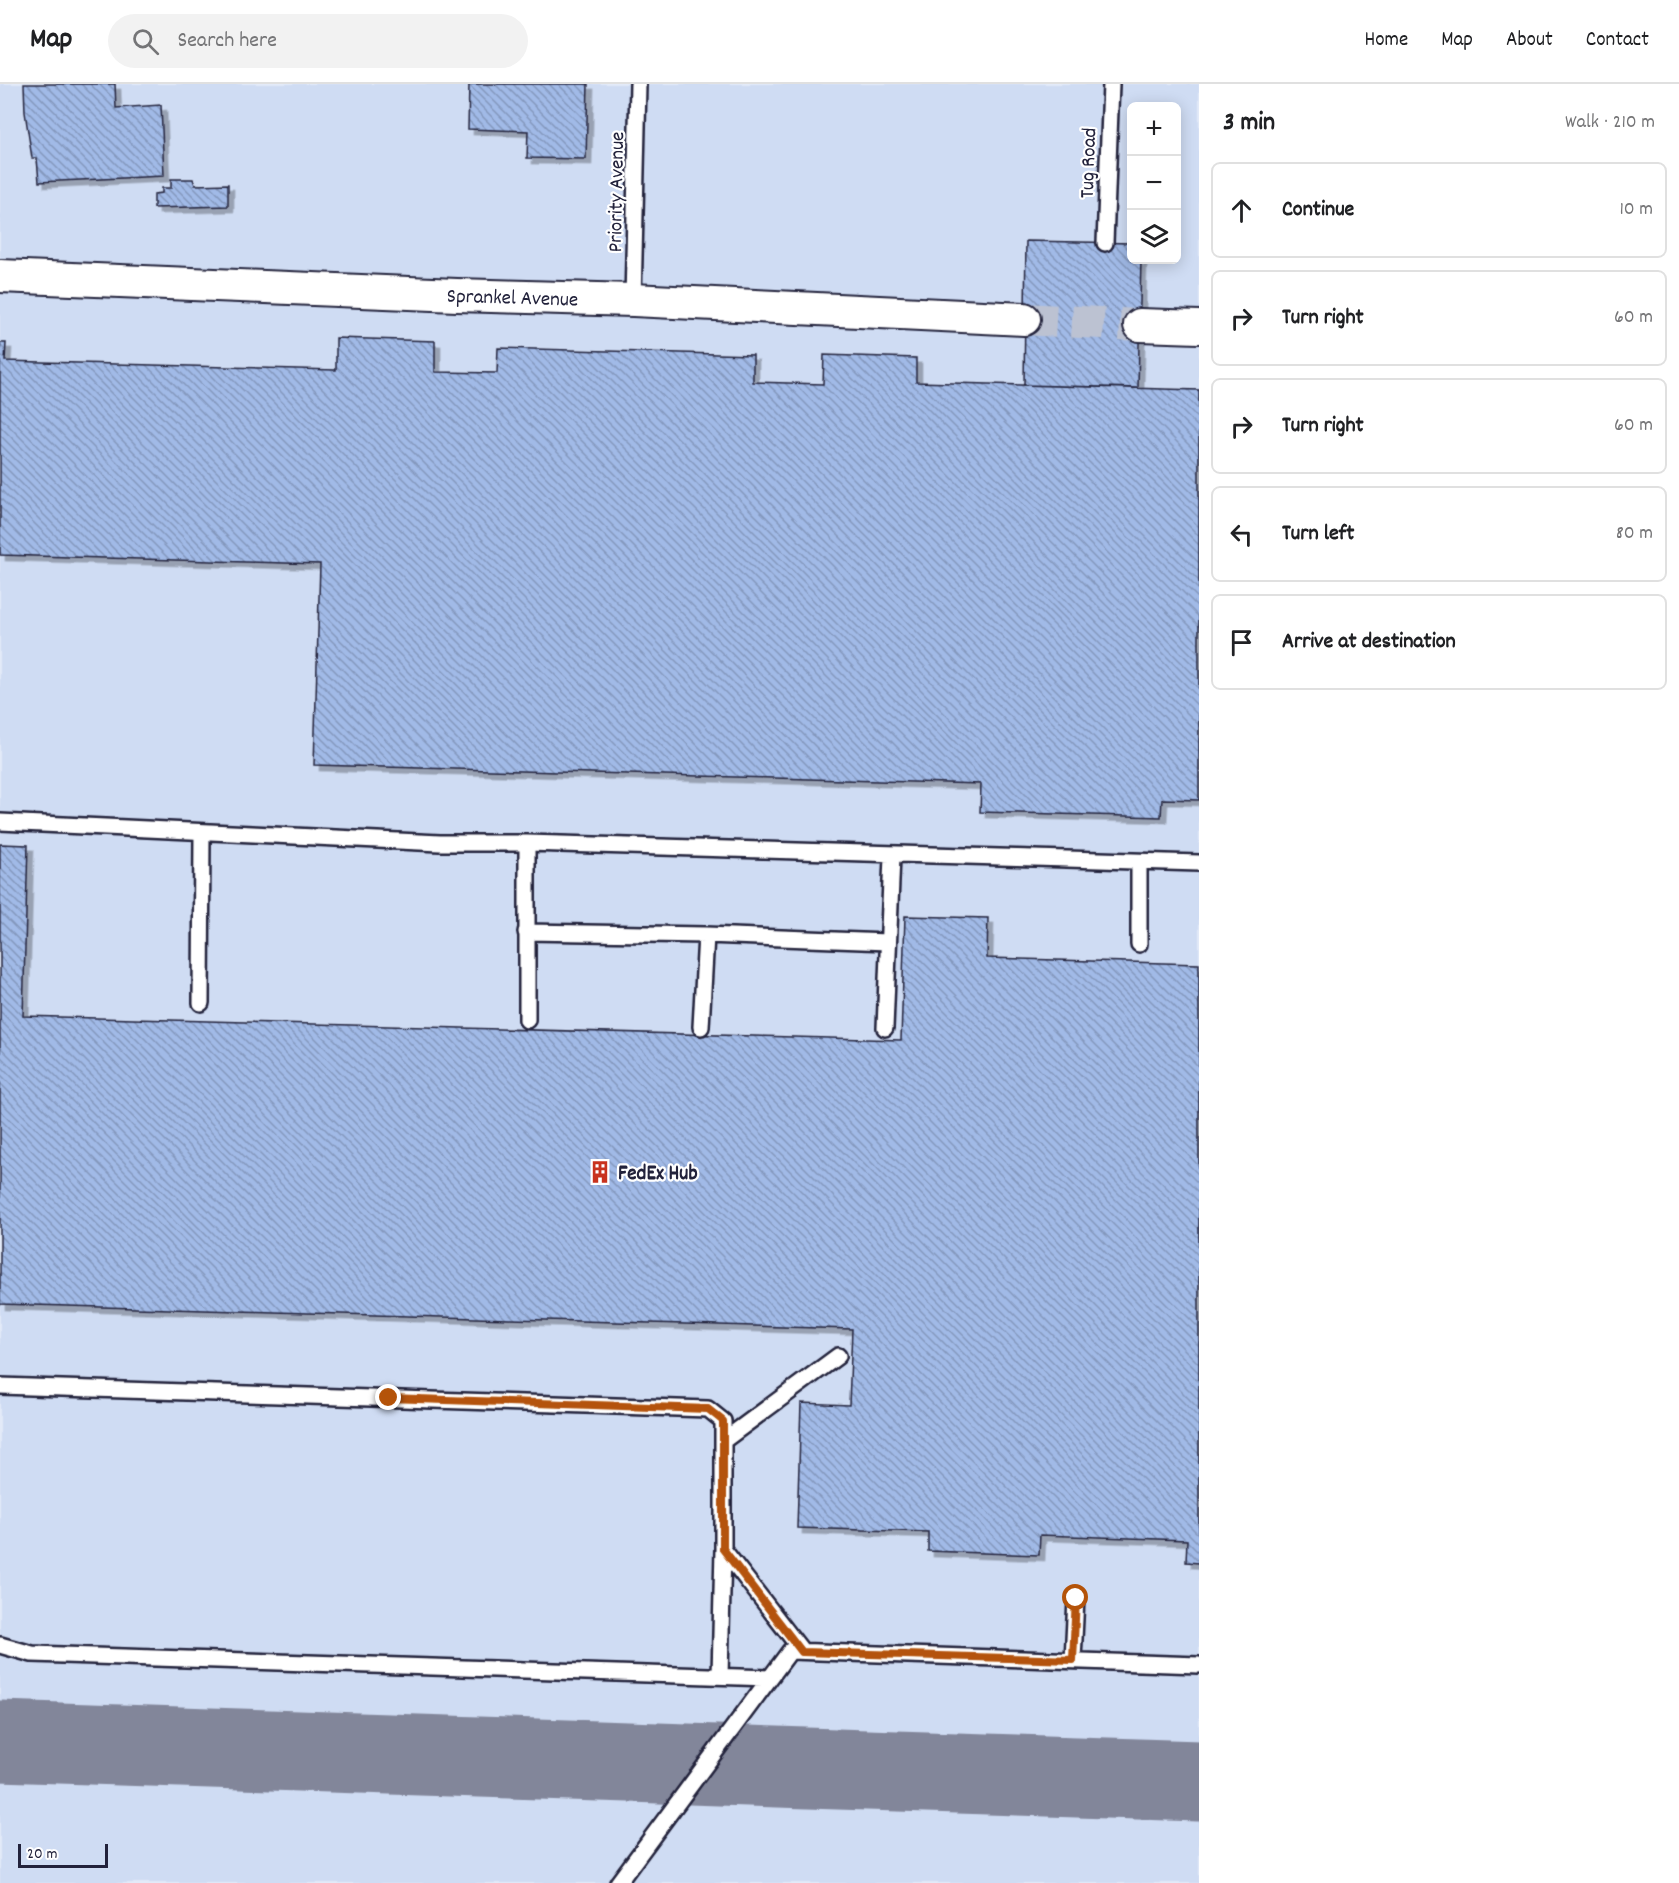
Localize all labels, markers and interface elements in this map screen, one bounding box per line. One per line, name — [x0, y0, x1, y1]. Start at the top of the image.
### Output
search box — [108, 14, 528, 68]
text: Map — [30, 21, 72, 61]
icon: search — [129, 25, 162, 58]
text: Search here — [177, 26, 277, 57]
text: Home — [1364, 26, 1408, 56]
text: Map — [1441, 26, 1473, 56]
text: About — [1506, 26, 1553, 56]
text: Contact — [1586, 26, 1649, 56]
map controls — [1127, 102, 1181, 264]
button: + — [1127, 102, 1181, 156]
text: 3 min — [1223, 105, 1275, 142]
text: Walk · 210 m — [1565, 109, 1655, 137]
street label: Tug Road — [1074, 127, 1106, 199]
street label: Priority Avenue — [602, 131, 634, 253]
button: − — [1127, 156, 1181, 210]
icon: ahead — [1225, 194, 1258, 227]
text: Continue — [1282, 195, 1354, 226]
text: 10 m — [1619, 196, 1653, 224]
button: layers — [1127, 210, 1181, 264]
street label: Sprankel Avenue — [446, 283, 579, 316]
icon: right — [1225, 302, 1258, 335]
text: Turn right — [1282, 303, 1364, 334]
text: 60 m — [1614, 304, 1653, 332]
icon: right — [1225, 410, 1258, 443]
text: Turn right — [1282, 411, 1364, 442]
text: 60 m — [1614, 412, 1653, 440]
icon: left — [1225, 518, 1258, 551]
text: Turn left — [1282, 519, 1354, 550]
text: 80 m — [1616, 520, 1653, 548]
icon: arrive — [1225, 626, 1258, 659]
text: Arrive at destination — [1282, 627, 1456, 658]
building icon: FedEx Hub — [587, 1159, 613, 1185]
place label: FedEx Hub — [618, 1160, 698, 1190]
route end — [375, 1384, 401, 1410]
route start — [1062, 1584, 1088, 1610]
scale bar — [18, 1841, 108, 1868]
text: 20 m — [27, 1843, 57, 1866]

